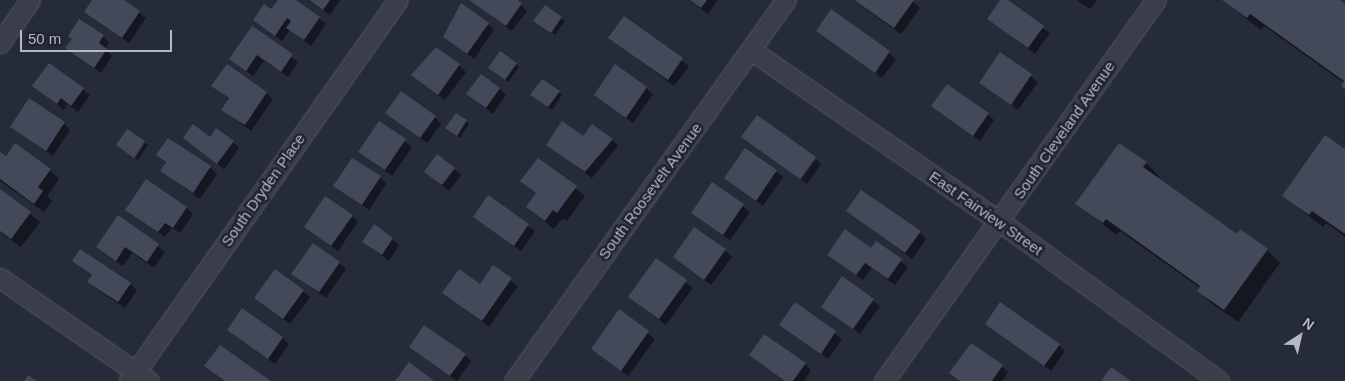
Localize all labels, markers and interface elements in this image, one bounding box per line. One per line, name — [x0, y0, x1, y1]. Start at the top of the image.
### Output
scale bar — [22, 20, 175, 52]
text: 50 m — [28, 30, 61, 47]
street label: South Cleveland Avenue — [1009, 57, 1119, 203]
street label: South Roosevelt Avenue — [594, 119, 706, 263]
street label: South Dryden Place — [217, 130, 309, 250]
street label: East Fairview Street — [926, 167, 1046, 259]
north arrow — [1275, 311, 1325, 361]
text: N — [1300, 314, 1317, 333]

